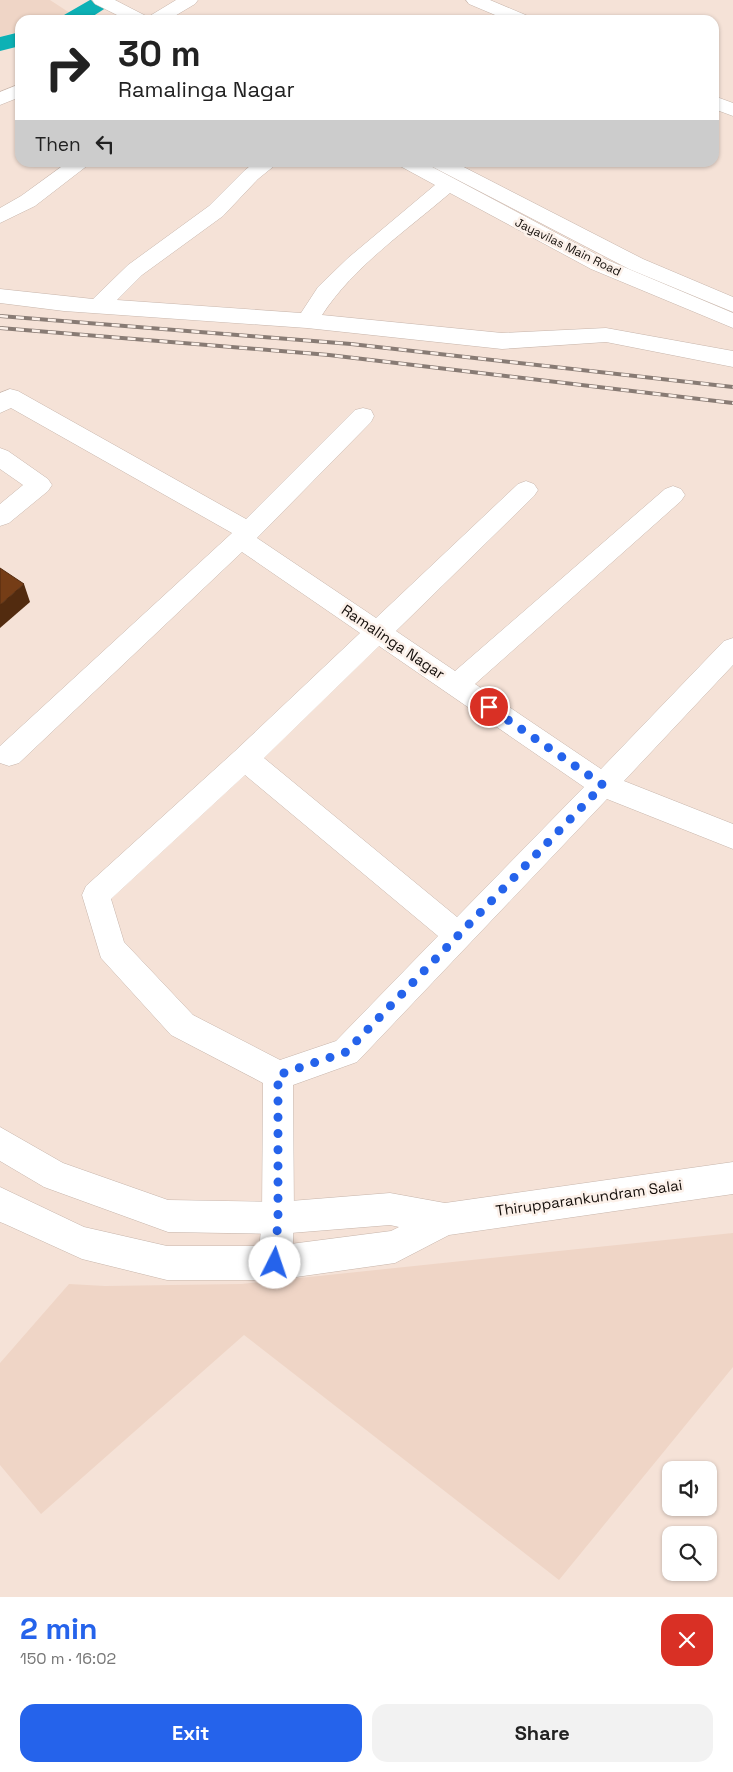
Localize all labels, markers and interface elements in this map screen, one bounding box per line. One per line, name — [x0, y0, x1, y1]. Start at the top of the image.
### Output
text: 30 m — [118, 32, 201, 76]
icon: right — [35, 35, 100, 100]
text: Ramalinga Nagar — [118, 75, 295, 103]
icon: left — [91, 130, 119, 158]
text: Then — [35, 132, 81, 157]
street label: Jayavilas Main Road — [512, 214, 624, 280]
street label: Ramalinga Nagar — [338, 600, 449, 683]
pin — [468, 686, 510, 728]
icon: arrive — [475, 693, 503, 721]
street label: Thirupparankundram Salai — [494, 1175, 684, 1220]
position arrow — [248, 1236, 300, 1288]
map controls — [662, 1461, 717, 1581]
button: sound — [662, 1461, 717, 1516]
button: search — [662, 1526, 717, 1581]
text: 2 min — [20, 1609, 98, 1648]
button: close — [661, 1614, 713, 1666]
text: 150 m · 16:02 — [20, 1648, 116, 1669]
button: Exit — [20, 1704, 362, 1762]
button: Share — [372, 1704, 713, 1762]

